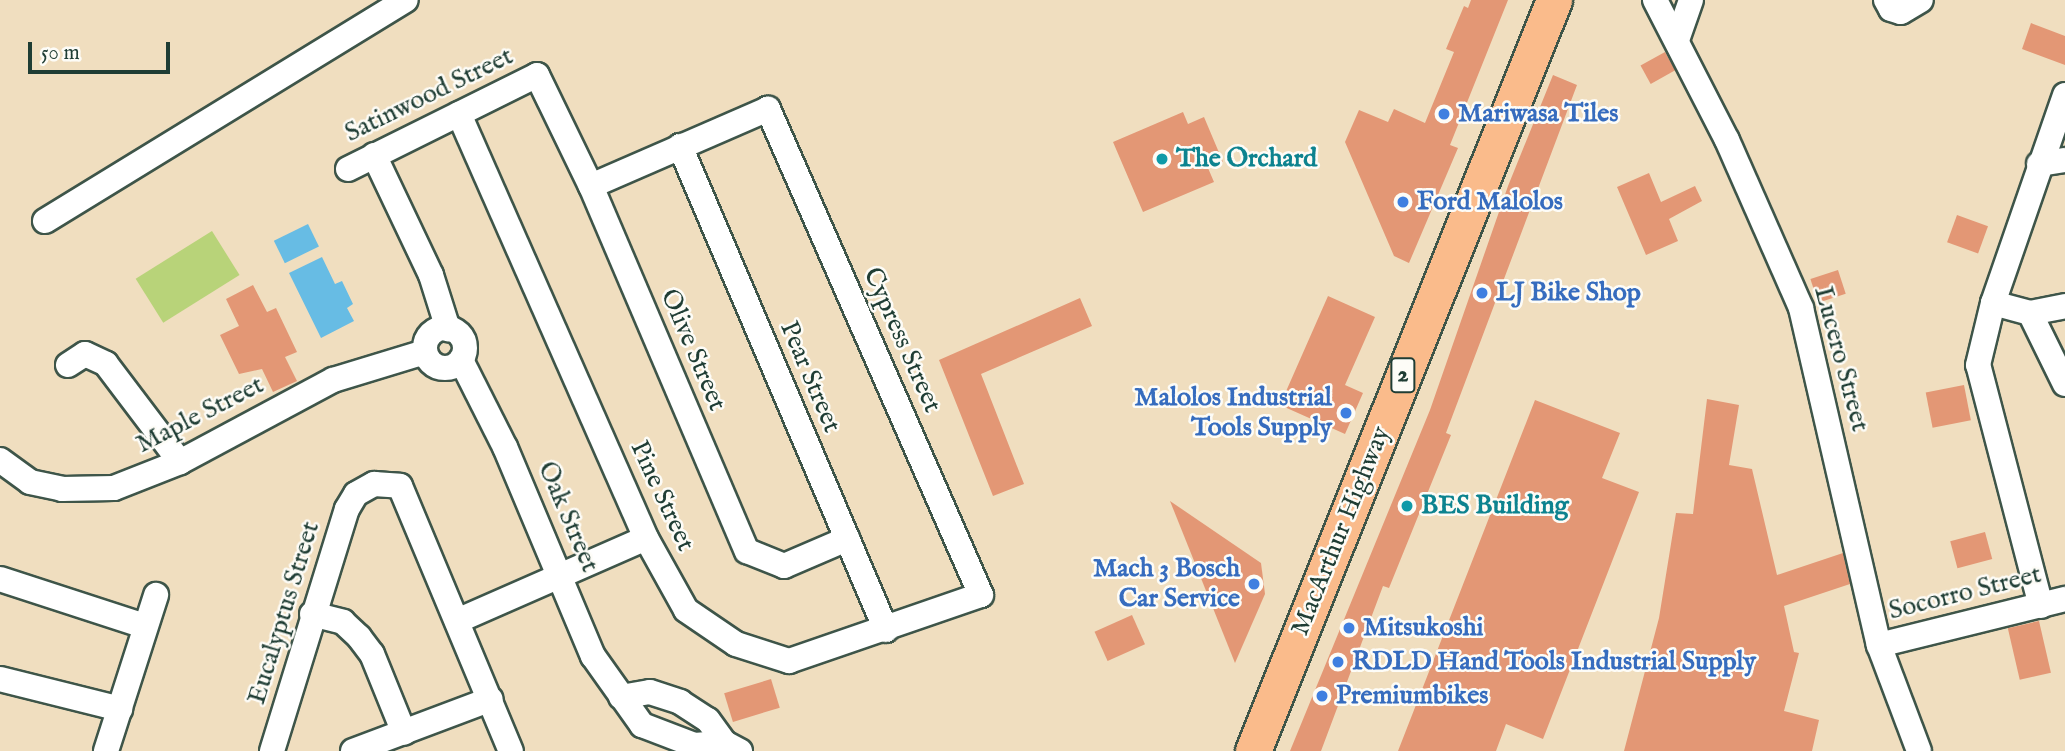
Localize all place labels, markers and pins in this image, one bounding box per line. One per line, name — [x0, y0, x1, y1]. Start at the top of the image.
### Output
place label: Mariwasa Tiles — [1458, 98, 1618, 130]
marker: Mariwasa Tiles — [1436, 106, 1452, 122]
place label: The Orchard — [1176, 143, 1317, 175]
marker: The Orchard — [1154, 151, 1170, 167]
place label: Ford Malolos — [1417, 186, 1563, 218]
marker: Ford Malolos — [1395, 194, 1411, 210]
place label: LJ Bike Shop — [1496, 277, 1641, 309]
marker: LJ Bike Shop — [1474, 285, 1490, 301]
place label: Malolos Industrial Tools Supply — [1134, 382, 1332, 444]
marker: Malolos Industrial Tools Supply — [1338, 405, 1354, 421]
place label: BES Building — [1421, 490, 1569, 522]
marker: BES Building — [1399, 498, 1415, 514]
place label: Mach 3 Bosch Car Service — [1093, 553, 1240, 614]
marker: Mach 3 Bosch Car Service — [1246, 576, 1262, 592]
place label: Mitsukoshi — [1363, 612, 1484, 644]
marker: Mitsukoshi — [1341, 620, 1357, 636]
place label: RDLD Hand Tools Industrial Supply — [1352, 646, 1756, 678]
marker: RDLD Hand Tools Industrial Supply — [1330, 654, 1346, 670]
place label: Premiumbikes — [1336, 680, 1488, 712]
marker: Premiumbikes — [1314, 688, 1330, 704]

